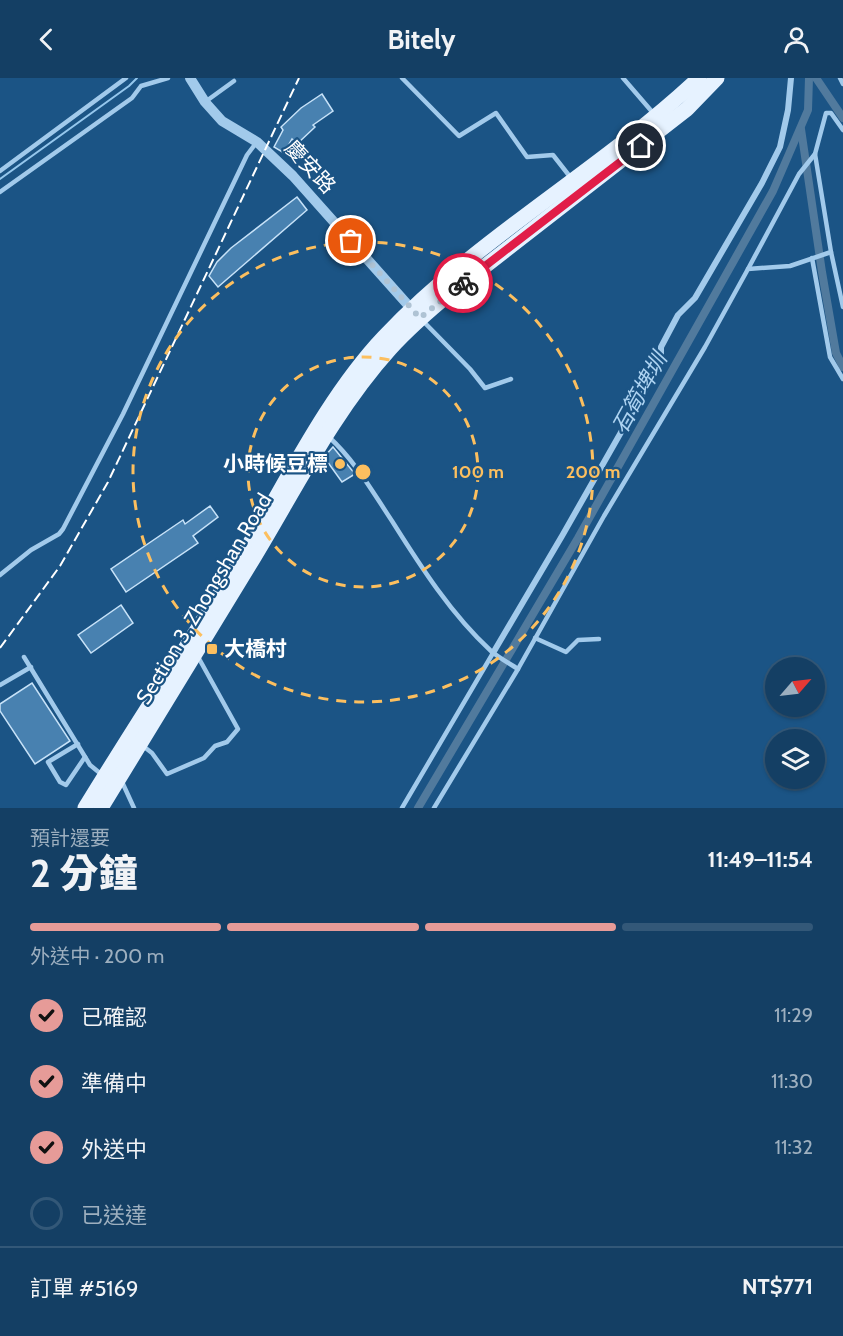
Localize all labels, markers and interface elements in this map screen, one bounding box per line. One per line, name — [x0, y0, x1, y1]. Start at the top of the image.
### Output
icon: back — [30, 23, 63, 56]
text: Bitely — [388, 23, 455, 56]
icon: person — [780, 23, 813, 56]
pin — [615, 120, 666, 171]
icon: home — [624, 129, 657, 162]
street label: 慶安路 — [280, 135, 341, 198]
pin — [325, 215, 376, 266]
icon: bag — [334, 224, 367, 257]
courier — [433, 253, 493, 313]
icon: bike — [447, 267, 480, 300]
water label: 石筍埤圳 — [606, 346, 674, 438]
place label: 小時候豆標 — [223, 451, 328, 476]
marker: 小時候豆標 — [333, 457, 347, 471]
text: 100 m — [452, 461, 504, 483]
text: 200 m — [566, 461, 620, 483]
centre of rings — [353, 462, 373, 482]
street label: Section 3, Zhongshan Road — [131, 489, 276, 709]
place label: 大橋村 — [224, 636, 287, 661]
marker: 大橋村 — [205, 642, 219, 656]
north arrow — [765, 657, 825, 717]
map controls — [765, 657, 825, 789]
button: layers — [765, 729, 825, 789]
text: 預計還要 — [30, 826, 110, 850]
text: 11:49–11:54 — [707, 846, 813, 873]
text: 2 分鐘 — [30, 849, 137, 897]
text: 外送中 · 200 m — [30, 944, 164, 968]
icon: check — [30, 999, 63, 1032]
text: 11:29 — [774, 1003, 813, 1027]
text: 已確認 — [81, 1004, 147, 1031]
icon: check — [30, 1065, 63, 1098]
text: 11:30 — [771, 1069, 813, 1093]
text: 準備中 — [81, 1070, 147, 1097]
icon: check — [30, 1131, 63, 1164]
text: 11:32 — [775, 1135, 813, 1159]
text: 外送中 — [81, 1136, 147, 1163]
text: 已送達 — [81, 1202, 147, 1229]
text: NT$771 — [742, 1273, 813, 1300]
text: 訂單 #5169 — [30, 1275, 139, 1302]

